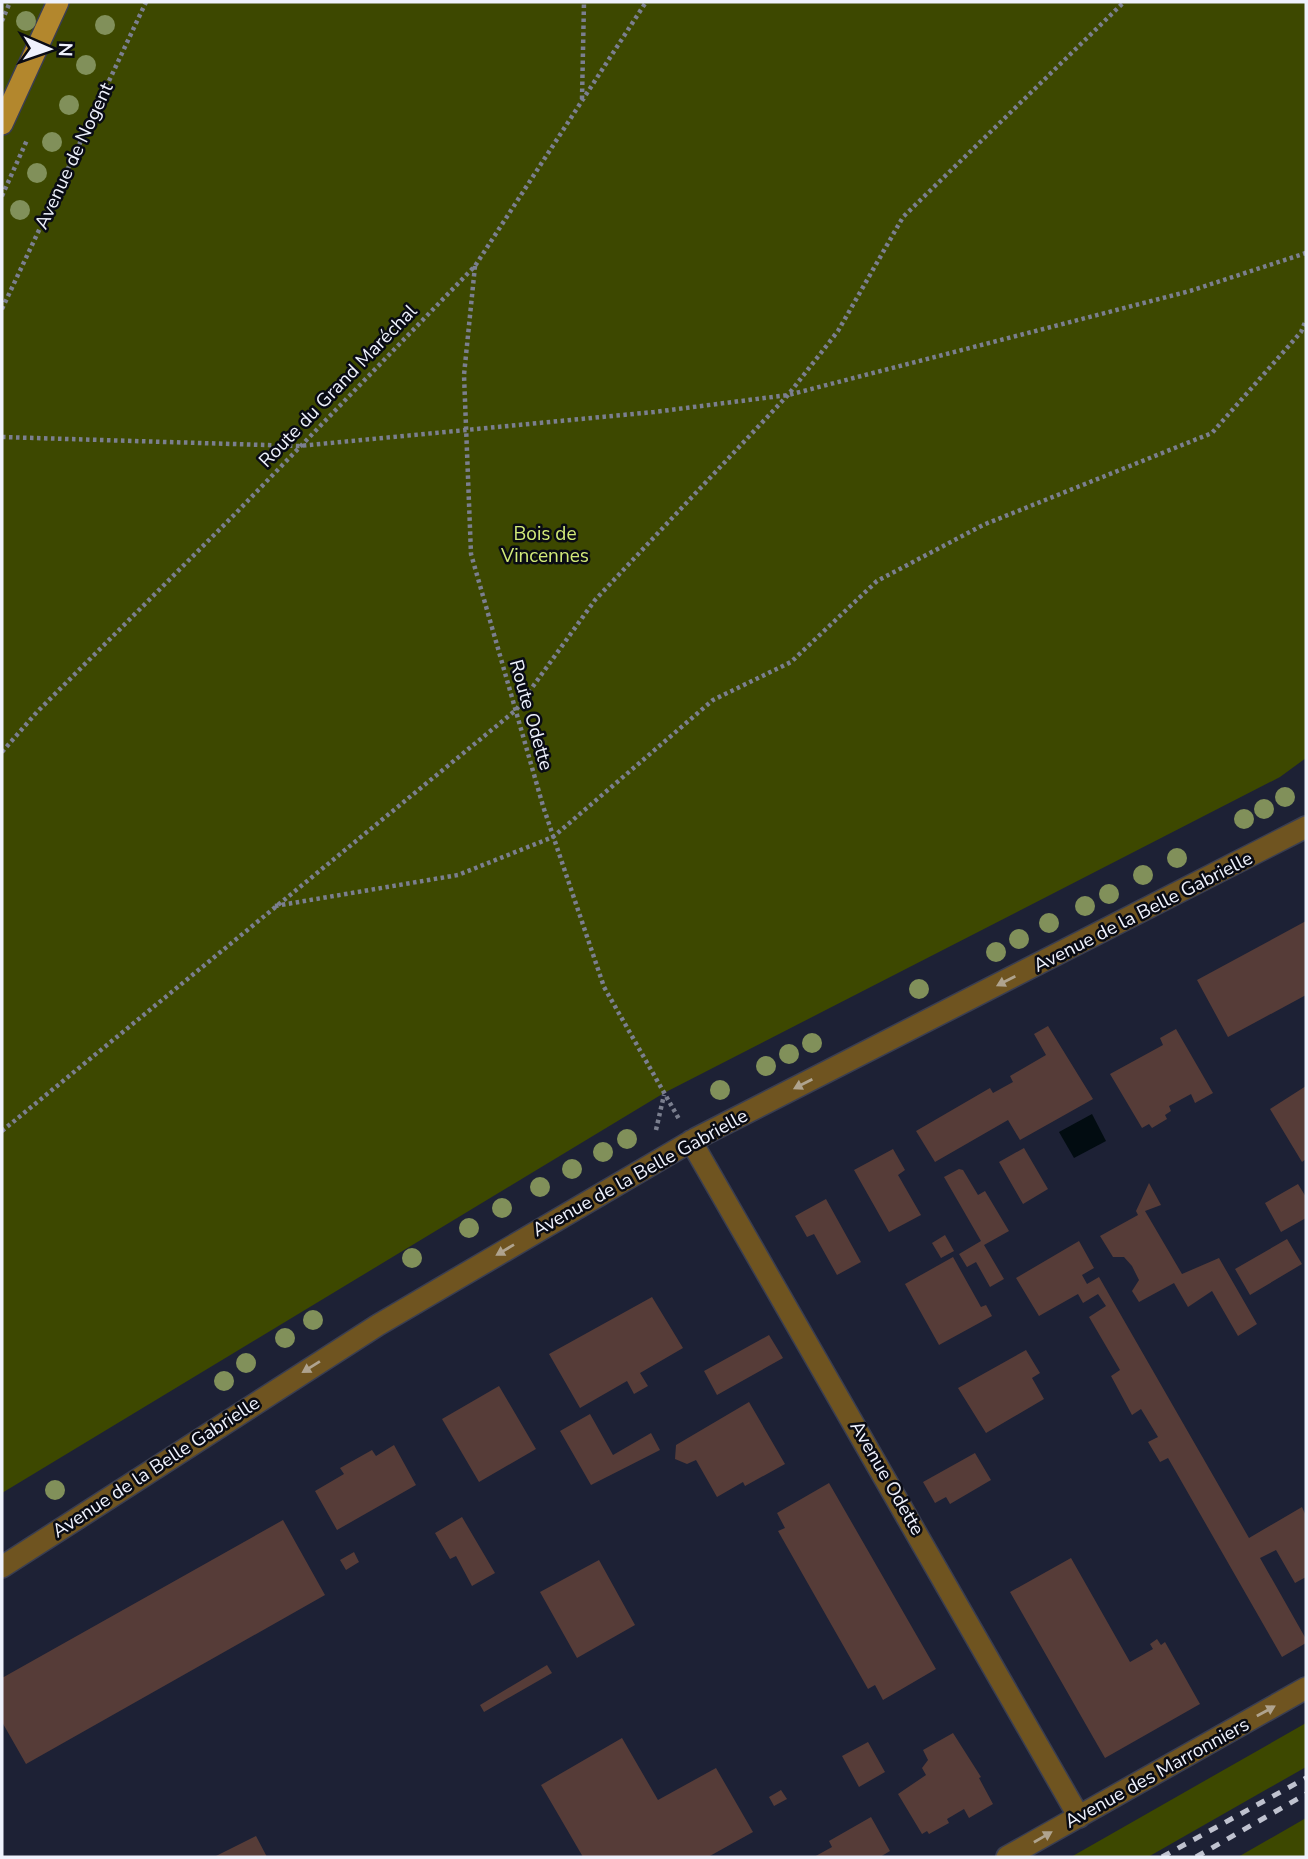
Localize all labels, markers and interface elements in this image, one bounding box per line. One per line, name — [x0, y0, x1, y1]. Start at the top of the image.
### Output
north arrow — [14, 14, 84, 84]
text: N — [52, 42, 78, 57]
street label: Avenue de Nogent — [29, 78, 120, 234]
street label: Route du Grand Maréchal — [253, 298, 423, 473]
park label: Bois de Vincennes — [500, 521, 589, 569]
street label: Route Odette — [503, 657, 559, 773]
street label: Avenue de la Belle Gabrielle — [1029, 845, 1257, 979]
one-way arrow — [996, 976, 1016, 987]
one-way arrow — [793, 1079, 813, 1090]
street label: Avenue de la Belle Gabrielle — [528, 1103, 752, 1243]
one-way arrow — [496, 1243, 515, 1256]
one-way arrow — [301, 1361, 320, 1374]
street label: Avenue de la Belle Gabrielle — [47, 1390, 265, 1544]
street label: Avenue Odette — [844, 1416, 930, 1540]
one-way arrow — [1257, 1705, 1276, 1717]
street label: Avenue des Marronniers — [1060, 1711, 1254, 1835]
one-way arrow — [1033, 1831, 1053, 1843]

